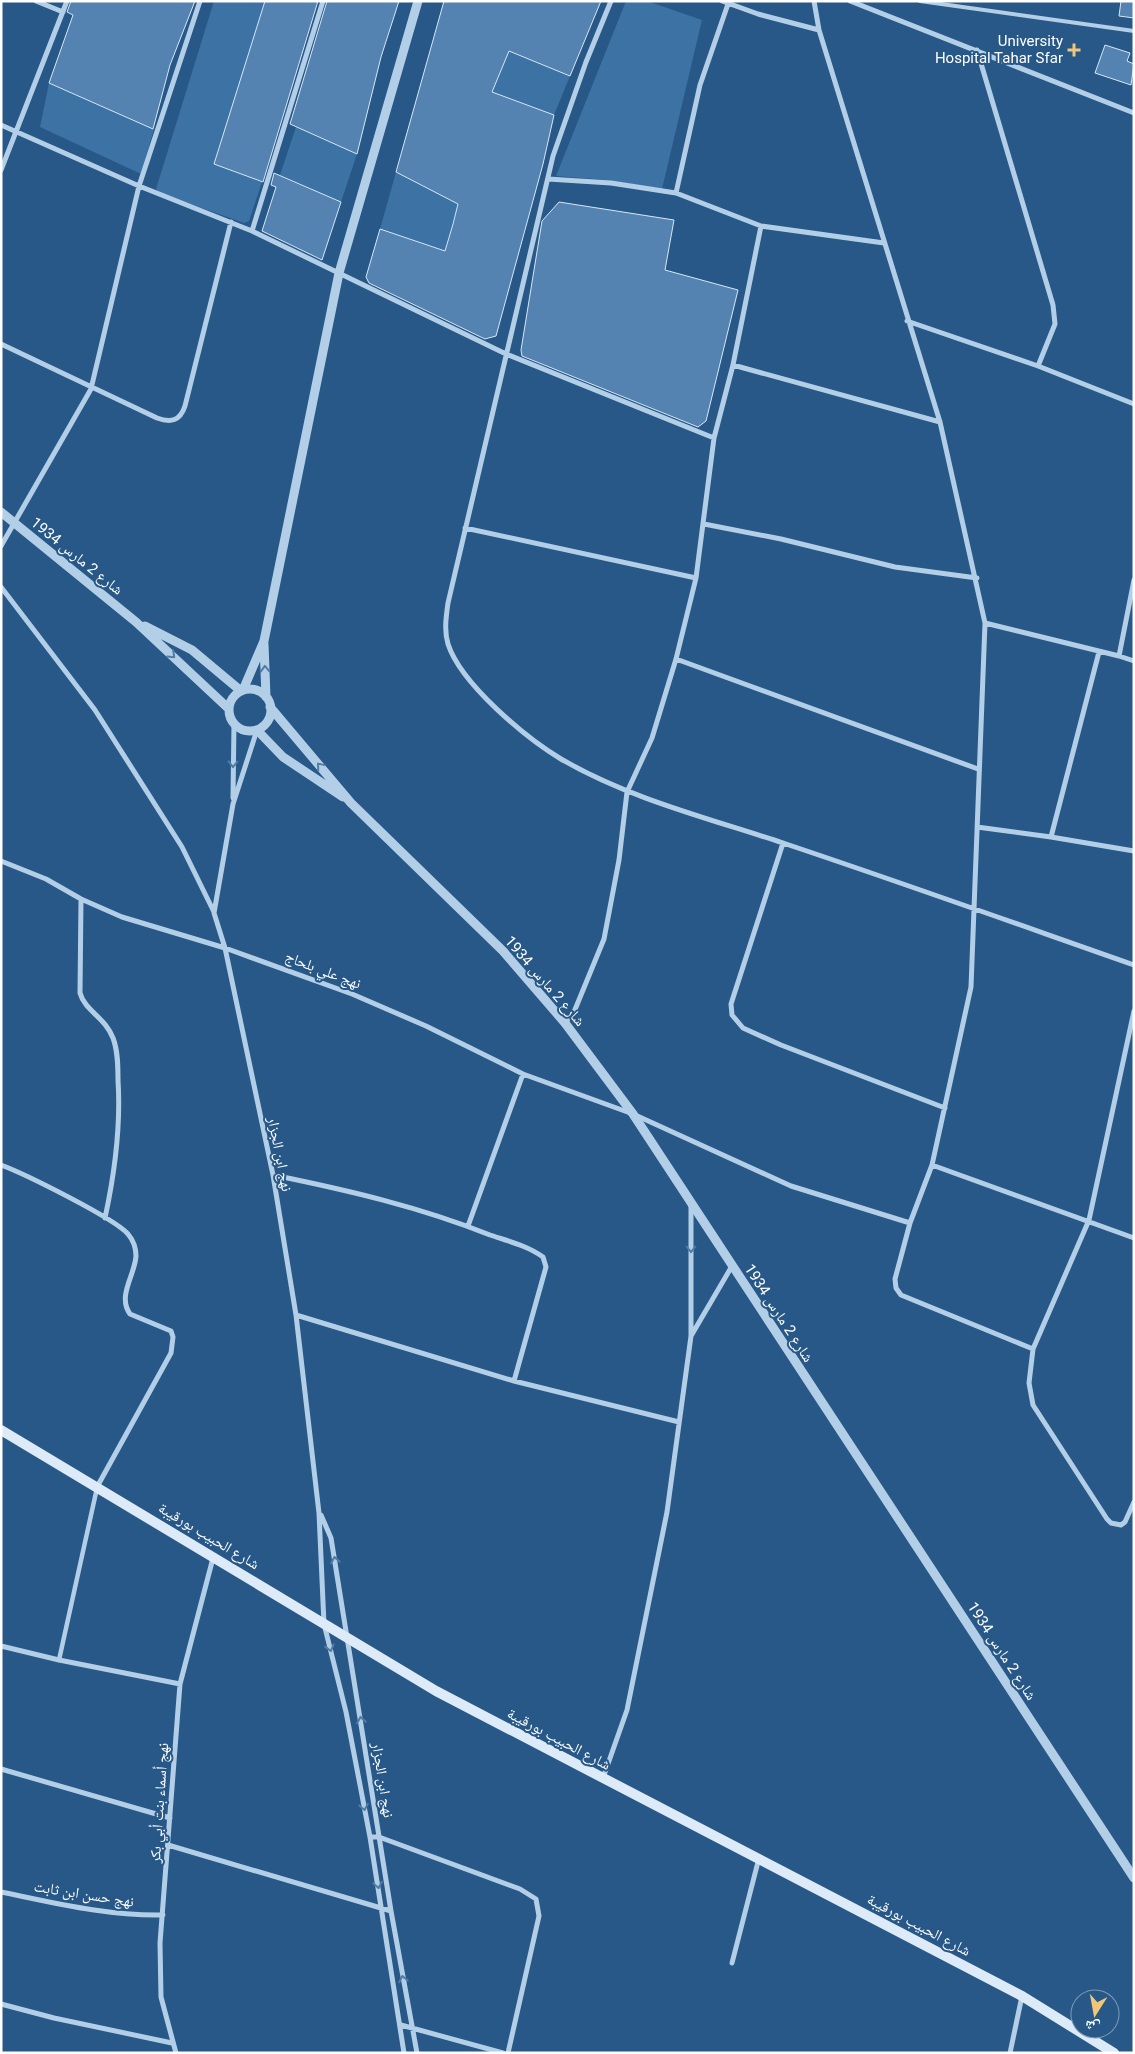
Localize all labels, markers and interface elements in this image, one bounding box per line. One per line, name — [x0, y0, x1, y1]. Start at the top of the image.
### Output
place label: University Hospital Tahar Sfar — [935, 32, 1063, 67]
marker: University Hospital Tahar Sfar — [1067, 43, 1081, 57]
street label: شارع 2 مارس 1934 — [27, 513, 127, 600]
one-way arrow — [166, 649, 175, 658]
one-way arrow — [260, 665, 271, 673]
one-way arrow — [228, 760, 238, 768]
one-way arrow — [317, 762, 326, 771]
street label: شارع 2 مارس 1934 — [500, 932, 589, 1030]
street label: نهج علي بلحاج — [281, 947, 364, 995]
street label: نهج ابن الجزار — [263, 1114, 296, 1193]
one-way arrow — [686, 1246, 696, 1254]
street label: شارع 2 مارس 1934 — [740, 1261, 818, 1366]
street label: شارع الحبيب بورقيبة — [155, 1499, 263, 1574]
one-way arrow — [330, 1555, 340, 1564]
street label: شارع 2 مارس 1934 — [963, 1599, 1041, 1704]
one-way arrow — [324, 1643, 335, 1652]
street label: شارع الحبيب بورقيبة — [504, 1704, 614, 1775]
one-way arrow — [356, 1716, 367, 1724]
street label: نهج ابن الجزار — [367, 1740, 398, 1819]
street label: نهج أسماء بنت أبي بكر — [146, 1742, 175, 1865]
one-way arrow — [358, 1802, 369, 1811]
street label: نهج حسن ابن ثابت — [33, 1877, 135, 1912]
one-way arrow — [373, 1881, 383, 1889]
street label: شارع الحبيب بورقيبة — [864, 1890, 974, 1961]
one-way arrow — [399, 1974, 409, 1983]
north arrow — [1070, 1989, 1120, 2039]
text: ش — [1084, 2016, 1102, 2036]

